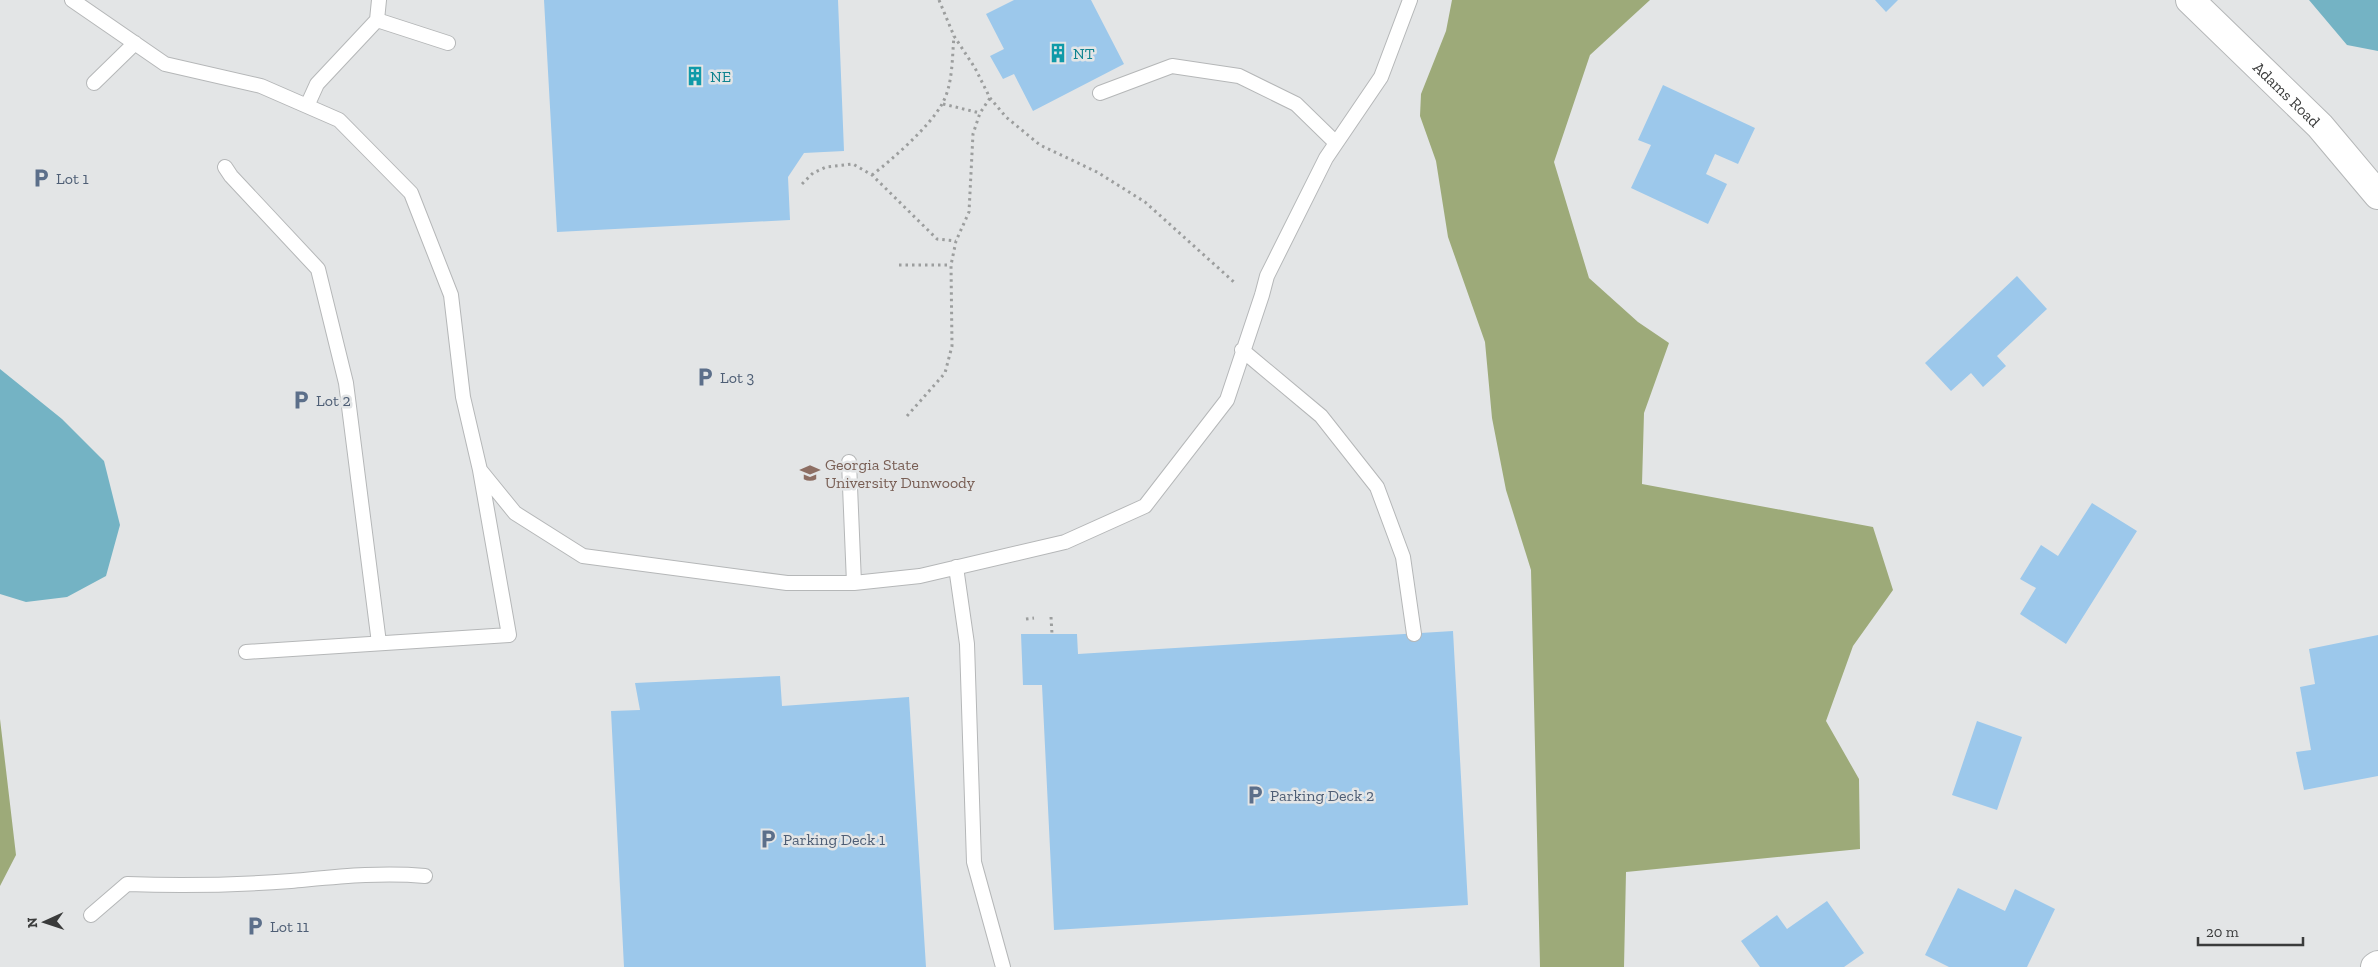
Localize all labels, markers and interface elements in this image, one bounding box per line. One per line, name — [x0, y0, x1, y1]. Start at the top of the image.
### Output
building icon: NT — [1047, 42, 1069, 64]
place label: NT — [1073, 44, 1095, 63]
street label: Adams Road — [2249, 58, 2324, 131]
building icon: NE — [684, 65, 706, 87]
place label: NE — [710, 67, 731, 86]
parking icon: Lot 1 — [30, 167, 52, 189]
place label: Lot 1 — [56, 169, 89, 188]
parking icon: Lot 3 — [694, 366, 716, 388]
place label: Lot 3 — [720, 368, 754, 387]
parking icon: Lot 2 — [290, 389, 312, 411]
place label: Lot 2 — [316, 391, 351, 410]
place label: Georgia State University Dunwoody — [825, 455, 976, 492]
school or university icon: Georgia State University Dunwoody — [799, 462, 821, 484]
parking icon: Parking Deck 2 — [1244, 784, 1266, 806]
place label: Parking Deck 2 — [1270, 786, 1374, 805]
parking icon: Parking Deck 1 — [757, 828, 779, 850]
place label: Parking Deck 1 — [783, 830, 885, 849]
north arrow — [20, 897, 70, 947]
scale bar — [2198, 914, 2303, 946]
parking icon: Lot 11 — [244, 915, 266, 937]
text: N — [24, 917, 41, 928]
place label: Lot 11 — [270, 917, 309, 936]
text: 20 m — [2206, 923, 2239, 941]

